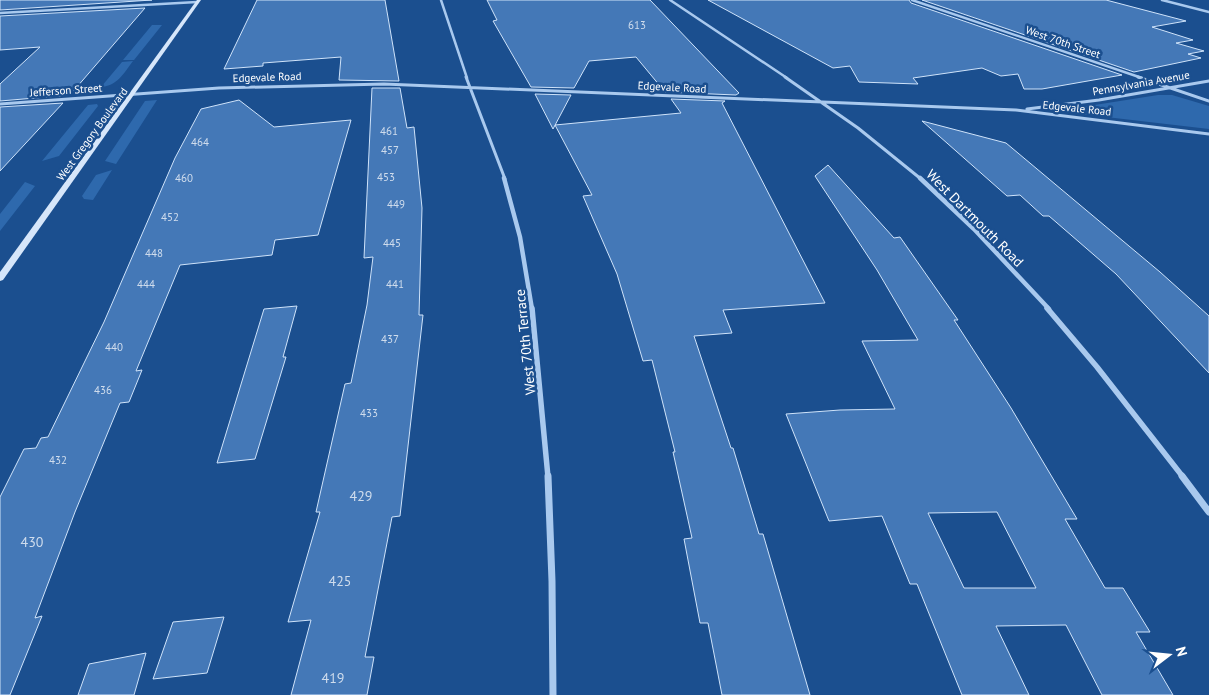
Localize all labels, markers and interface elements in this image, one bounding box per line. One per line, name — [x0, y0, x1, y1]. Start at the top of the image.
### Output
house number: 613 — [628, 18, 646, 32]
street label: West 70th Street — [1024, 23, 1103, 61]
street label: Pennsylvania Avenue — [1091, 67, 1191, 98]
street label: Edgevale Road — [232, 69, 302, 85]
street label: Edgevale Road — [637, 78, 707, 96]
street label: Jefferson Street — [28, 80, 103, 100]
street label: West Gregory Boulevard — [53, 85, 131, 183]
street label: Edgevale Road — [1042, 97, 1112, 119]
house number: 461 — [380, 124, 398, 138]
house number: 464 — [191, 135, 209, 149]
house number: 457 — [381, 143, 399, 157]
street label: West Dartmouth Road — [922, 165, 1028, 271]
house number: 453 — [377, 170, 395, 184]
house number: 460 — [175, 171, 193, 185]
house number: 449 — [387, 197, 405, 211]
house number: 452 — [161, 210, 179, 224]
house number: 445 — [383, 236, 401, 250]
house number: 448 — [145, 246, 163, 260]
house number: 444 — [137, 277, 155, 291]
house number: 441 — [386, 277, 404, 291]
street label: West 70th Terrace — [511, 288, 539, 396]
house number: 437 — [381, 332, 399, 346]
house number: 440 — [105, 340, 123, 354]
house number: 436 — [94, 383, 112, 397]
house number: 433 — [360, 406, 378, 420]
house number: 432 — [49, 453, 67, 467]
house number: 429 — [350, 487, 372, 505]
house number: 430 — [21, 533, 44, 551]
house number: 425 — [329, 572, 351, 590]
north arrow — [1144, 630, 1194, 680]
text: N — [1172, 645, 1191, 658]
house number: 419 — [322, 669, 344, 687]

